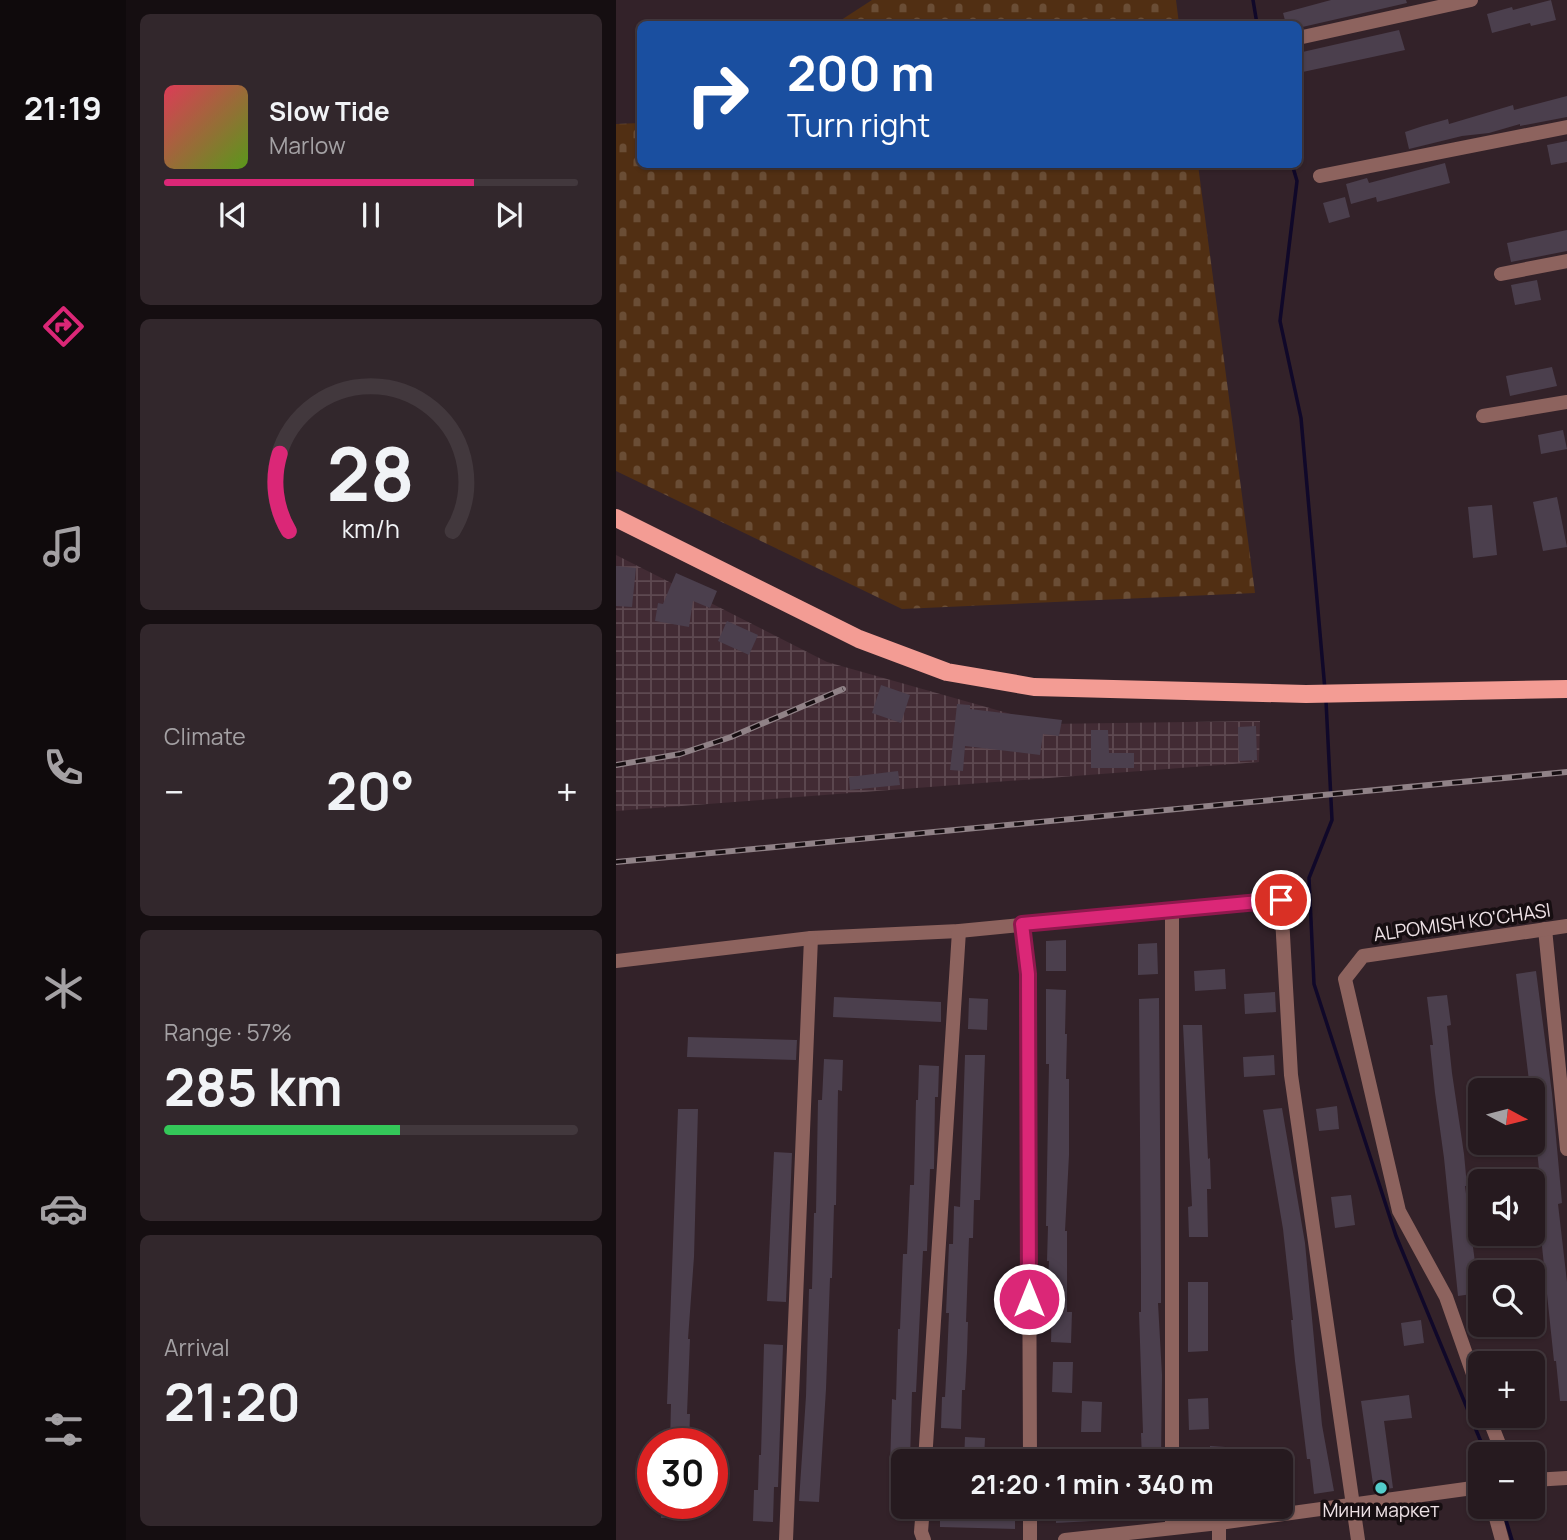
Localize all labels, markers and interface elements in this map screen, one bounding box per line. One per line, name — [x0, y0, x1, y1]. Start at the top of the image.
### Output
text: 200 m — [787, 39, 935, 106]
icon: right — [672, 49, 763, 140]
text: 21:19 — [24, 86, 102, 130]
text: Slow Tide — [269, 93, 390, 129]
text: Turn right — [787, 103, 930, 147]
text: Marlow — [269, 129, 346, 161]
icon: previous — [214, 196, 252, 234]
icon: pause — [352, 196, 390, 234]
icon: next — [490, 196, 528, 234]
icon: directions — [39, 302, 88, 351]
text: 28 — [327, 423, 415, 523]
text: km/h — [342, 511, 400, 546]
icon: music — [39, 522, 88, 571]
text: Climate — [164, 720, 246, 752]
icon: phone — [39, 743, 88, 792]
text: 20° — [326, 755, 415, 826]
text: − — [164, 765, 185, 817]
text: + — [556, 765, 578, 817]
pin — [1251, 870, 1311, 930]
icon: arrive — [1262, 881, 1300, 919]
street label: ALPOMISH KO'CHASI — [1372, 897, 1552, 947]
icon: climate — [39, 964, 88, 1013]
text: Range · 57% — [164, 1016, 292, 1048]
text: 285 km — [164, 1051, 342, 1122]
north arrow — [1468, 1078, 1545, 1155]
map controls — [1468, 1078, 1545, 1519]
button: sound — [1468, 1169, 1545, 1246]
icon: car — [39, 1184, 88, 1233]
button: search — [1468, 1260, 1545, 1337]
position arrow — [992, 1262, 1066, 1336]
text: Arrival — [164, 1331, 230, 1363]
button: + — [1468, 1351, 1545, 1428]
text: 21:20 — [164, 1366, 301, 1437]
icon: filters — [39, 1405, 88, 1454]
speed limit sign: 30 — [637, 1428, 728, 1519]
button: − — [1468, 1442, 1545, 1519]
text: 21:20 · 1 min · 340 m — [970, 1466, 1214, 1502]
marker: Мини маркет — [1373, 1480, 1389, 1496]
place label: Мини маркет — [1322, 1497, 1440, 1523]

